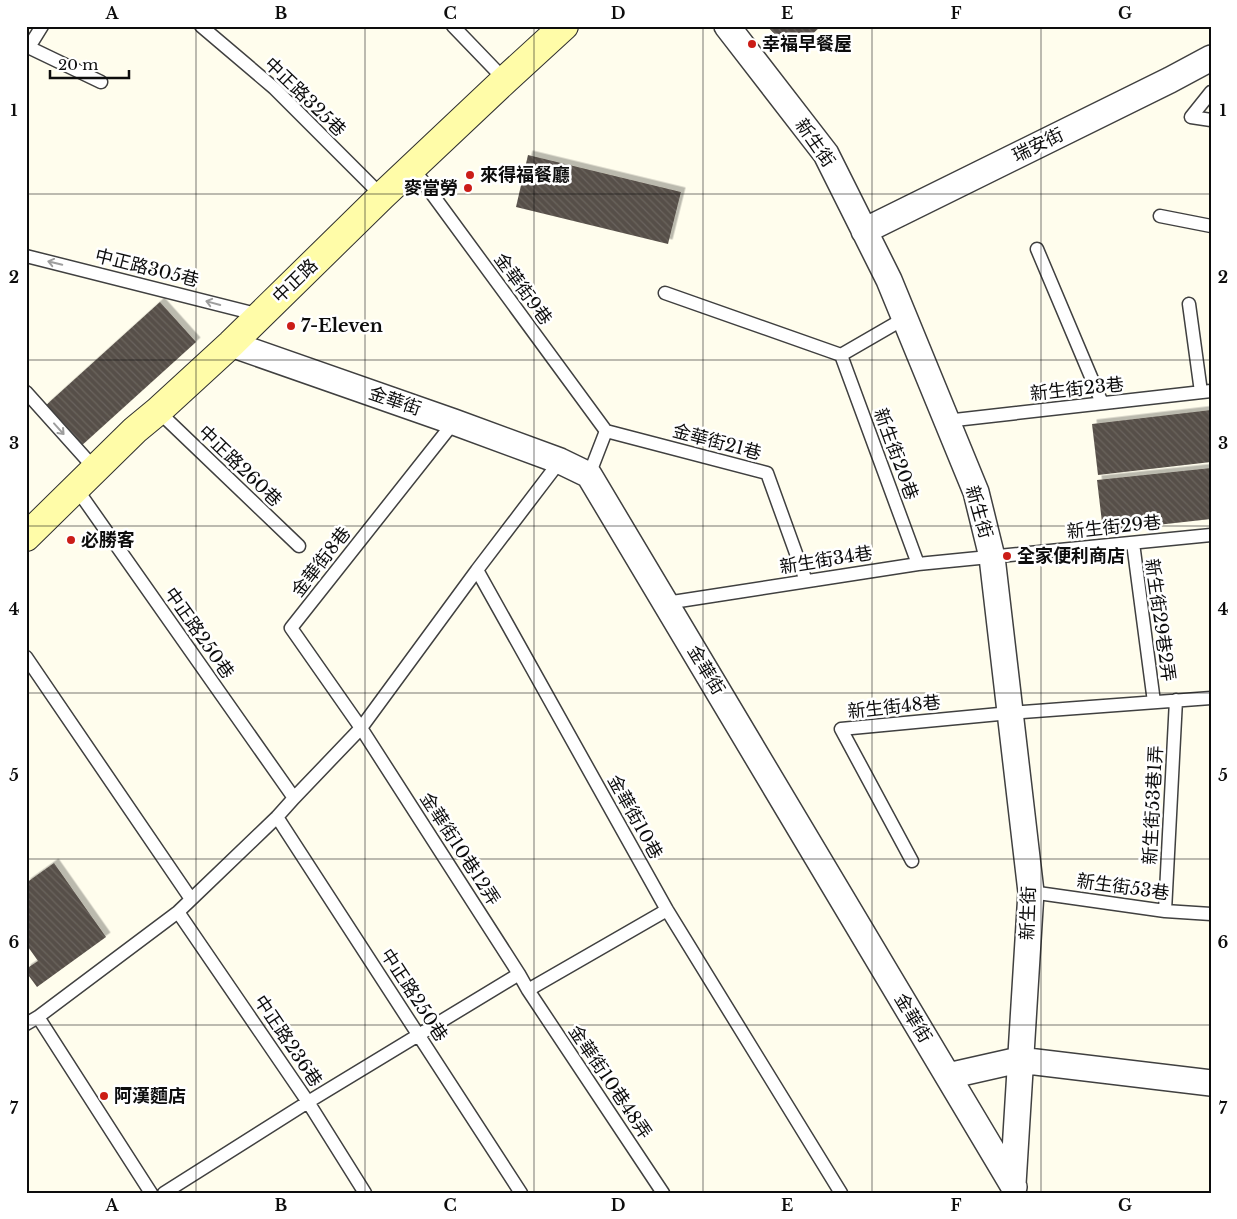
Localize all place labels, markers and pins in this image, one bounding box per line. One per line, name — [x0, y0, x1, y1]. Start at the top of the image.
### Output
place label: 幸福早餐屋 — [762, 33, 852, 55]
marker: 幸福早餐屋 — [746, 38, 758, 50]
place label: 來得福餐廳 — [480, 164, 570, 186]
marker: 來得福餐廳 — [464, 169, 476, 181]
place label: 麥當勞 — [404, 177, 458, 199]
marker: 麥當勞 — [462, 182, 474, 194]
place label: 7-Eleven — [301, 315, 383, 337]
marker: 7-Eleven — [285, 320, 297, 332]
place label: 必勝客 — [81, 529, 135, 551]
marker: 必勝客 — [65, 534, 77, 546]
place label: 全家便利商店 — [1017, 545, 1125, 567]
marker: 全家便利商店 — [1001, 550, 1013, 562]
place label: 阿漢麵店 — [114, 1085, 186, 1107]
marker: 阿漢麵店 — [98, 1090, 110, 1102]

